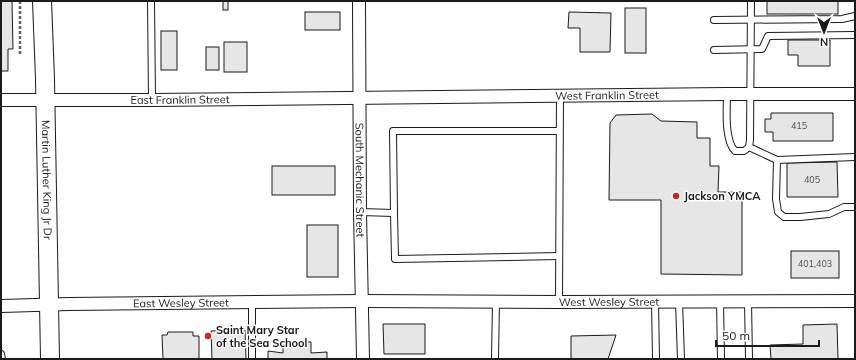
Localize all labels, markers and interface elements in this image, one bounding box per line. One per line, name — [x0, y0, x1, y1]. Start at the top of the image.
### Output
north arrow — [804, 12, 844, 52]
text: N — [820, 35, 828, 49]
street label: West Franklin Street — [555, 88, 659, 103]
street label: East Franklin Street — [131, 92, 230, 107]
street label: Martin Luther King Jr Dr — [39, 120, 55, 240]
house number: 415 — [791, 120, 808, 131]
street label: South Mechanic Street — [353, 123, 368, 238]
house number: 405 — [804, 174, 821, 185]
place label: Jackson YMCA — [684, 189, 761, 203]
marker: Jackson YMCA — [671, 191, 681, 201]
house number: 401,403 — [798, 258, 832, 269]
street label: East Wesley Street — [133, 295, 229, 310]
street label: West Wesley Street — [559, 295, 659, 309]
scale bar — [716, 322, 819, 348]
place label: Saint Mary Star of the Sea School — [216, 323, 308, 350]
text: 50 m — [722, 328, 750, 343]
marker: Saint Mary Star of the Sea School — [203, 331, 213, 341]

